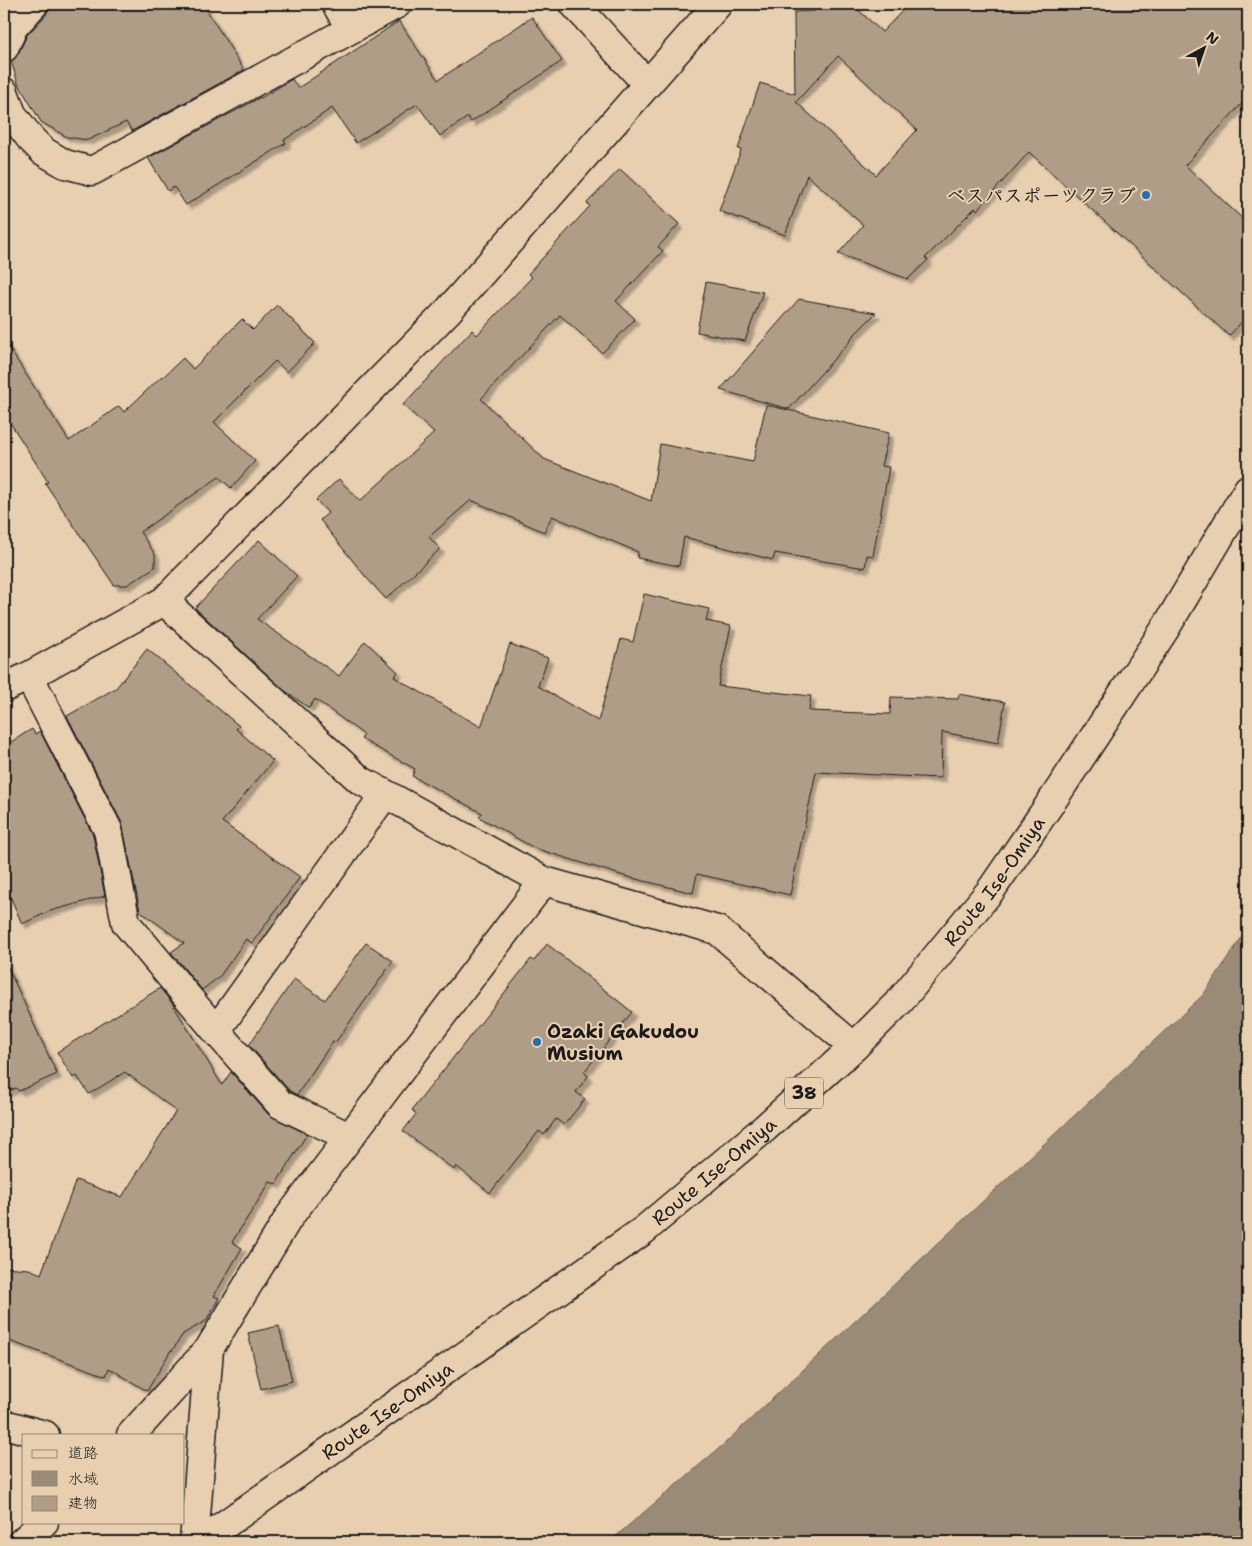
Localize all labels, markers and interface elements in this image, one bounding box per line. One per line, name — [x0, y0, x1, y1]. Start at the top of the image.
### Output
north arrow — [1180, 22, 1230, 72]
text: N — [1202, 28, 1222, 49]
place label: ベスパスポーツクラブ — [946, 183, 1136, 208]
marker: ベスパスポーツクラブ — [1140, 189, 1152, 201]
street label: Route Ise-Omiya — [938, 811, 1050, 951]
place label: Ozaki Gakudou Musium — [547, 1019, 699, 1066]
marker: Ozaki Gakudou Musium — [531, 1036, 543, 1048]
road number: 38 — [785, 1078, 823, 1108]
street label: Route Ise-Omiya — [646, 1111, 781, 1231]
street label: Route Ise-Omiya — [317, 1355, 458, 1465]
legend — [22, 1434, 185, 1524]
text: 道路 — [68, 1443, 98, 1463]
text: 水域 — [68, 1469, 98, 1489]
text: 建物 — [68, 1493, 98, 1513]

